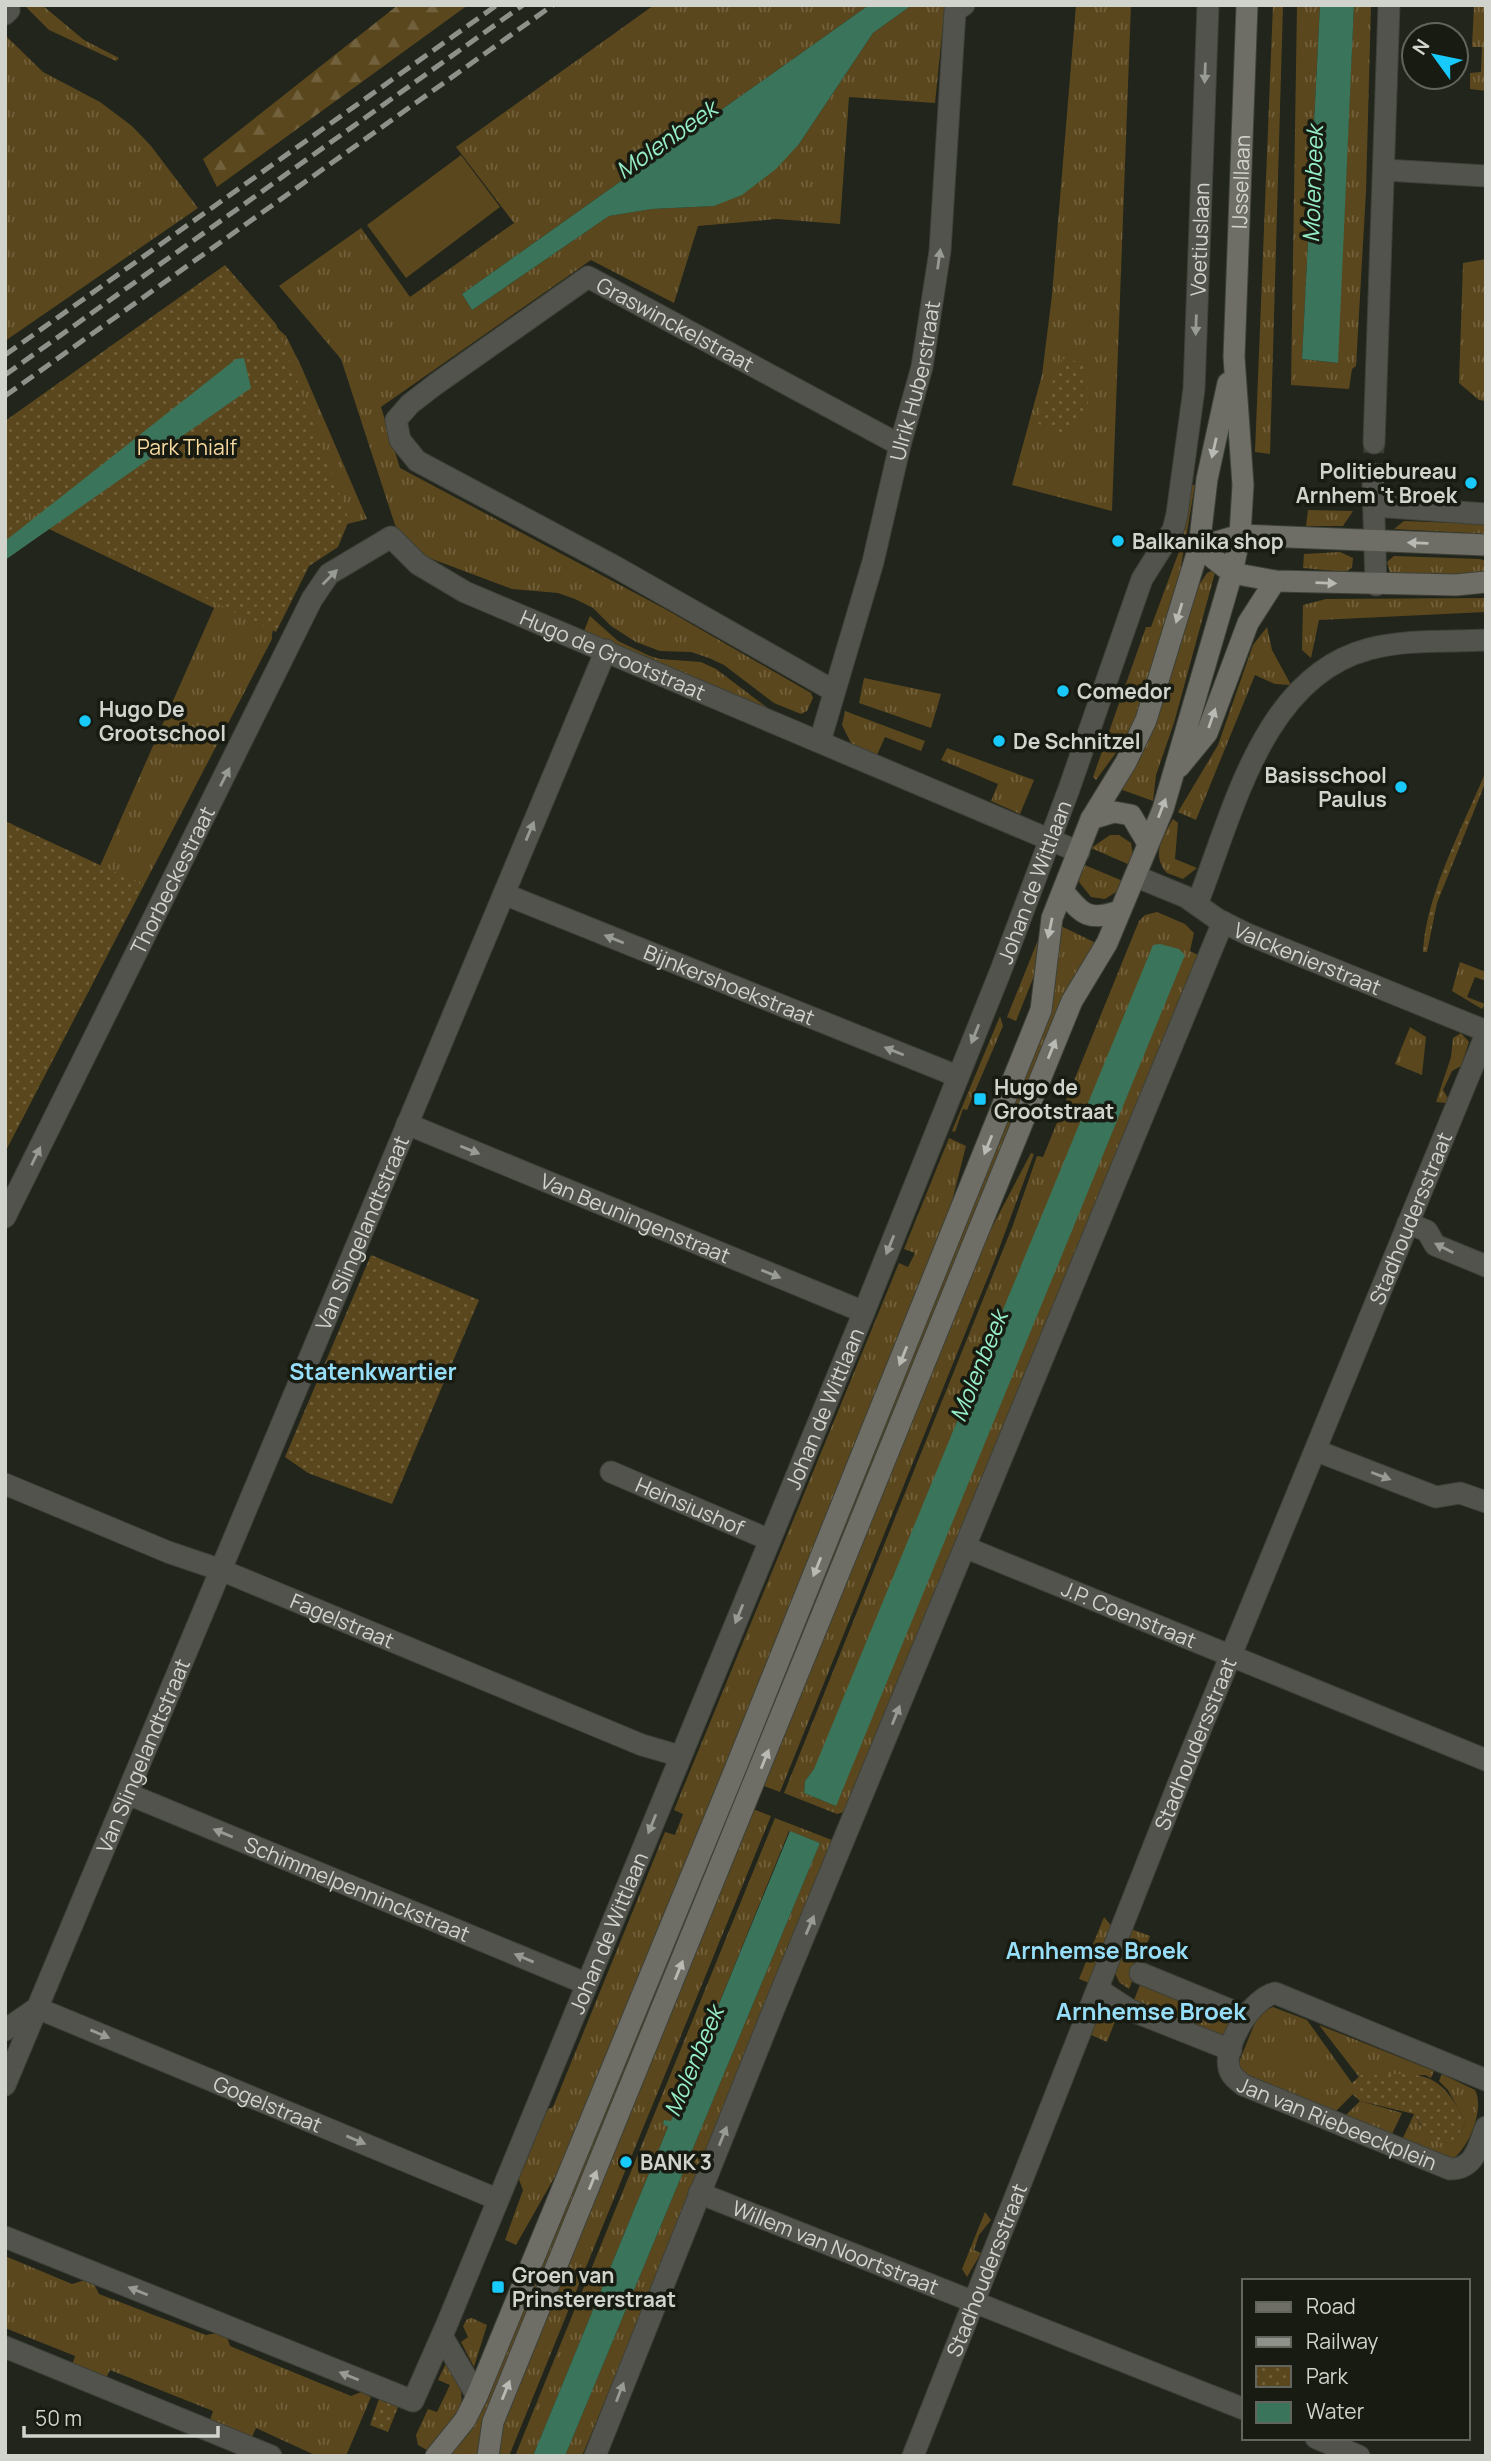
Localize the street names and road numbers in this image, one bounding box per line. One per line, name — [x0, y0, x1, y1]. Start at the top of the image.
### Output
street label: IJssellaan — [1225, 134, 1256, 230]
street label: Voetiuslaan — [1183, 182, 1216, 297]
street label: Graswinckelstraat — [592, 270, 759, 378]
street label: Ulrik Huberstraat — [883, 299, 946, 463]
street label: Hugo de Grootstraat — [516, 603, 710, 706]
street label: Johan de Wittlaan — [991, 796, 1078, 967]
street label: Thorbeckestraat — [124, 801, 221, 959]
street label: Valckenierstraat — [1229, 915, 1386, 1001]
street label: Bijnkershoekstraat — [640, 938, 819, 1032]
street label: Stadhoudersstraat — [1362, 1128, 1458, 1309]
street label: Van Slingelandtstraat — [309, 1131, 415, 1334]
street label: Van Beuningenstraat — [536, 1166, 735, 1270]
street label: Johan de Wittlaan — [778, 1324, 870, 1494]
street label: Heinsiushof — [631, 1470, 749, 1542]
street label: J.P. Coenstraat — [1057, 1574, 1201, 1654]
street label: Fagelstraat — [286, 1586, 398, 1654]
street label: Stadhoudersstraat — [1147, 1653, 1243, 1834]
street label: Van Slingelandtstraat — [90, 1654, 196, 1857]
street label: Schimmelpenninckstraat — [240, 1830, 474, 1948]
street label: Johan de Wittlaan — [562, 1848, 654, 2018]
street label: Gogelstraat — [209, 2069, 326, 2139]
street label: Jan van Riebeeckplein — [1233, 2070, 1441, 2176]
street label: Stadhoudersstraat — [940, 2179, 1033, 2361]
street label: Willem van Noortstraat — [728, 2194, 943, 2301]

